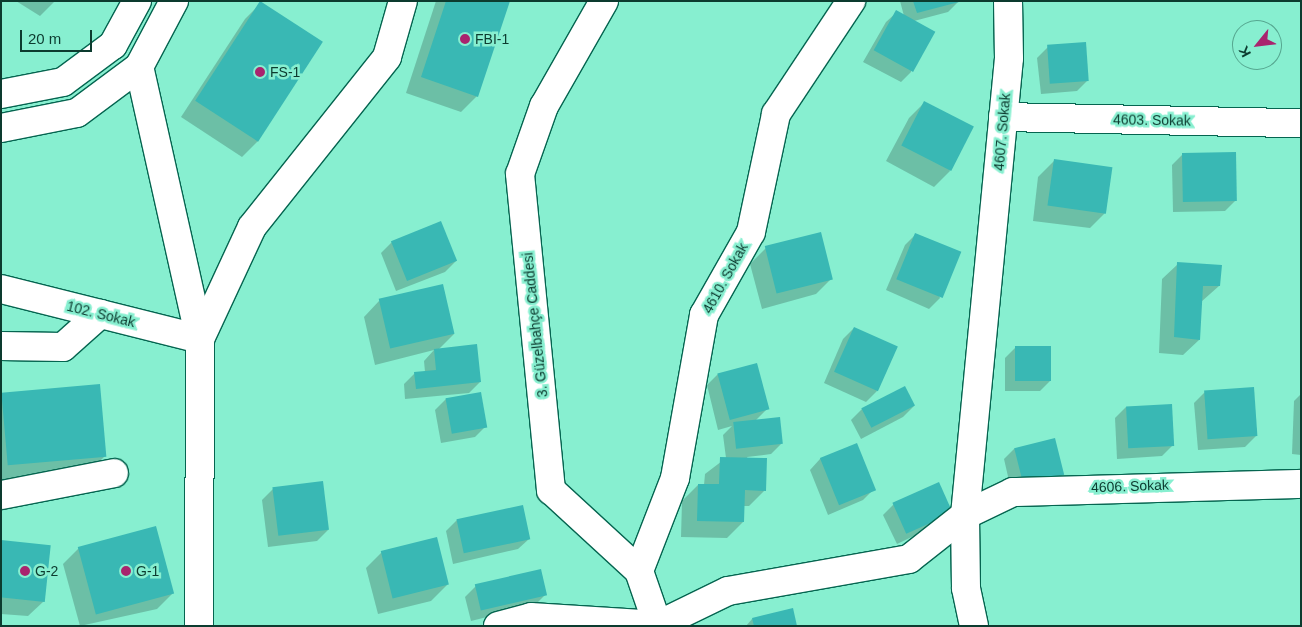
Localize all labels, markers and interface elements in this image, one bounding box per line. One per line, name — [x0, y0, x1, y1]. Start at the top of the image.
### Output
scale bar — [22, 20, 95, 52]
north arrow — [1232, 20, 1282, 70]
text: 20 m — [28, 30, 61, 47]
place label: FBI-1 — [475, 31, 509, 47]
marker: FBI-1 — [459, 33, 471, 45]
text: K — [1235, 43, 1254, 60]
place label: FS-1 — [270, 64, 300, 80]
marker: FS-1 — [254, 66, 266, 78]
street label: 4607. Sokak — [990, 92, 1014, 172]
street label: 4603. Sokak — [1113, 111, 1191, 129]
street label: 4610. Sokak — [699, 240, 751, 316]
street label: 3. Güzelbahçe Caddesi — [519, 252, 551, 398]
street label: 102. Sokak — [65, 297, 137, 331]
street label: 4606. Sokak — [1091, 476, 1169, 496]
place label: G-2 — [35, 563, 58, 579]
place label: G-1 — [136, 563, 159, 579]
marker: G-2 — [19, 565, 31, 577]
marker: G-1 — [120, 565, 132, 577]

